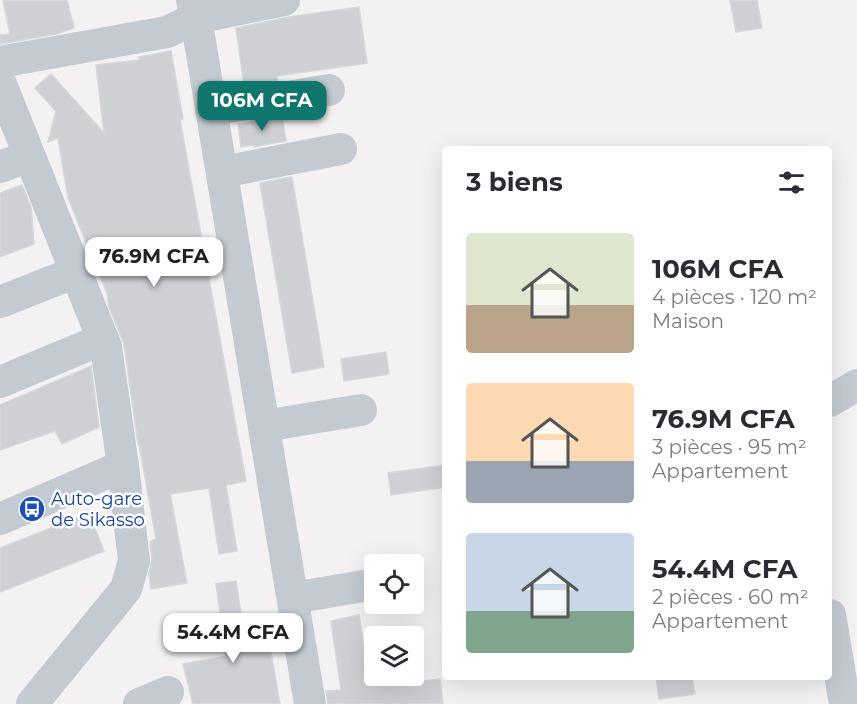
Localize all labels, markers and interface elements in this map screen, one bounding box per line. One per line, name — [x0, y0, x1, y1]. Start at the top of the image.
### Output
pin: 106M CFA — [200, 81, 324, 132]
text: 106M CFA — [212, 88, 312, 112]
text: 3 biens — [466, 166, 563, 198]
icon: filters — [775, 166, 808, 199]
pin: 76.9M CFA — [85, 237, 223, 288]
text: 76.9M CFA — [99, 244, 209, 268]
text: 106M CFA — [652, 253, 783, 285]
icon: home — [514, 257, 586, 329]
text: 4 pièces · 120 m² — [652, 285, 817, 309]
text: Maison — [652, 309, 724, 333]
text: 76.9M CFA — [652, 403, 795, 435]
icon: home — [514, 407, 586, 479]
text: 3 pièces · 95 m² — [652, 435, 807, 459]
text: Appartement — [652, 459, 788, 483]
place label: Auto-gare de Sikasso — [51, 488, 145, 531]
bus stop icon: Auto-gare de Sikasso — [17, 494, 47, 524]
text: 54.4M CFA — [652, 553, 797, 585]
map controls — [364, 554, 424, 686]
button: locate — [364, 554, 424, 614]
icon: home — [514, 557, 586, 629]
text: 2 pièces · 60 m² — [652, 585, 809, 609]
text: Appartement — [652, 609, 788, 633]
pin: 54.4M CFA — [164, 613, 302, 664]
text: 54.4M CFA — [177, 620, 289, 644]
button: layers — [364, 626, 424, 686]

